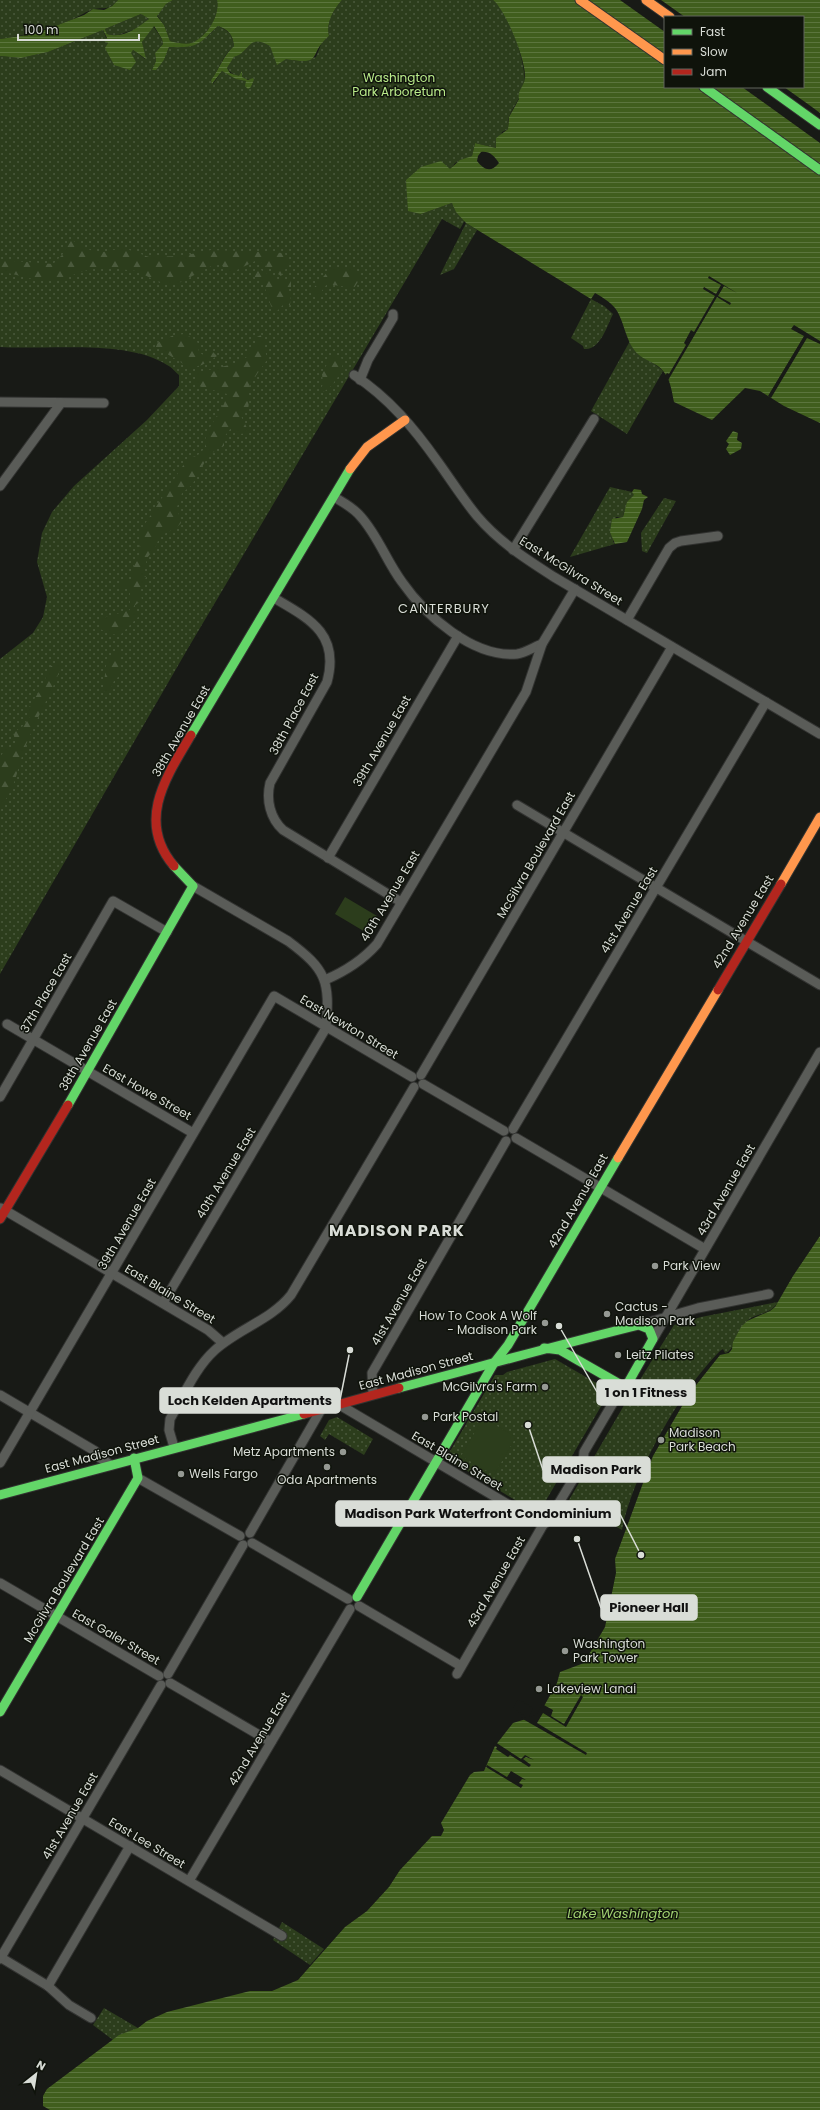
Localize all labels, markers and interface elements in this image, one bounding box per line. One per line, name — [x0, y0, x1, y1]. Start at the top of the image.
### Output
scale bar — [18, 16, 139, 42]
legend — [664, 16, 804, 88]
text: 100 m — [24, 21, 58, 38]
text: Fast — [700, 23, 725, 40]
text: Slow — [700, 43, 728, 60]
text: Jam — [700, 63, 727, 80]
park label: Washington Park Arboretum — [352, 69, 446, 100]
street label: East McGilvra Street — [516, 532, 626, 609]
district label: CANTERBURY — [398, 599, 490, 618]
street label: 38th Place East — [265, 670, 322, 758]
street label: 38th Avenue East — [147, 682, 214, 780]
street label: 39th Avenue East — [348, 692, 415, 790]
street label: McGilvra Boulevard East — [492, 788, 579, 921]
street label: 40th Avenue East — [356, 847, 424, 944]
street label: 41st Avenue East — [596, 863, 661, 956]
street label: 42nd Avenue East — [708, 872, 777, 972]
street label: 37th Place East — [16, 950, 75, 1036]
street label: East Newton Street — [297, 990, 402, 1063]
street label: 38th Avenue East — [54, 996, 121, 1094]
street label: East Howe Street — [100, 1059, 195, 1124]
street label: 40th Avenue East — [192, 1124, 260, 1221]
street label: 43rd Avenue East — [692, 1141, 759, 1239]
street label: 42nd Avenue East — [544, 1150, 612, 1251]
street label: 39th Avenue East — [93, 1175, 160, 1273]
district label: MADISON PARK — [329, 1219, 465, 1242]
street label: 41st Avenue East — [367, 1255, 431, 1349]
place label: Park View — [663, 1257, 720, 1274]
street label: East Blaine Street — [122, 1260, 219, 1327]
marker: Park View — [650, 1261, 660, 1271]
place label: Cactus - Madison Park — [615, 1298, 696, 1329]
place label: How To Cook A Wolf - Madison Park — [419, 1307, 538, 1338]
marker: Cactus - Madison Park — [602, 1309, 612, 1319]
marker: How To Cook A Wolf - Madison Park — [540, 1318, 550, 1328]
place label: Leitz Pilates — [626, 1346, 694, 1363]
street label: East Madison Street — [357, 1347, 475, 1394]
marker: Leitz Pilates — [613, 1350, 623, 1360]
place label: McGilvra's Farm — [442, 1378, 537, 1395]
callout: 1 on 1 Fitness — [597, 1380, 695, 1405]
marker: McGilvra's Farm — [540, 1382, 550, 1392]
text: 1 on 1 Fitness — [605, 1383, 687, 1402]
callout: Loch Kelden Apartments — [160, 1388, 340, 1413]
text: Loch Kelden Apartments — [168, 1391, 332, 1410]
place label: Park Postal — [433, 1408, 498, 1425]
marker: Park Postal — [420, 1412, 430, 1422]
place label: Madison Park Beach — [669, 1424, 736, 1455]
street label: East Blaine Street — [409, 1427, 506, 1494]
street label: East Madison Street — [43, 1430, 161, 1477]
marker: Madison Park Beach — [656, 1435, 666, 1445]
place label: Metz Apartments — [233, 1443, 335, 1460]
marker: Metz Apartments — [338, 1447, 348, 1457]
callout: Madison Park — [543, 1457, 650, 1482]
text: Madison Park — [550, 1460, 642, 1479]
marker: Oda Apartments — [322, 1462, 332, 1472]
place label: Wells Fargo — [189, 1465, 258, 1482]
marker: Wells Fargo — [176, 1469, 186, 1479]
place label: Oda Apartments — [277, 1471, 377, 1488]
callout: Madison Park Waterfront Condominium — [336, 1501, 620, 1526]
text: Madison Park Waterfront Condominium — [344, 1504, 612, 1523]
street label: McGilvra Boulevard East — [19, 1514, 108, 1646]
street label: 43rd Avenue East — [462, 1533, 529, 1631]
callout: Pioneer Hall — [601, 1595, 697, 1620]
text: Pioneer Hall — [609, 1598, 689, 1617]
street label: East Galer Street — [69, 1605, 163, 1669]
place label: Washington Park Tower — [573, 1635, 645, 1666]
marker: Washington Park Tower — [560, 1646, 570, 1656]
place label: Lakeview Lanai — [547, 1680, 636, 1697]
marker: Lakeview Lanai — [534, 1684, 544, 1694]
street label: 42nd Avenue East — [224, 1689, 293, 1789]
street label: 41st Avenue East — [38, 1769, 102, 1863]
street label: East Lee Street — [106, 1813, 189, 1872]
water label: Lake Washington — [567, 1904, 679, 1923]
north arrow — [16, 2054, 56, 2094]
text: N — [33, 2056, 49, 2074]

